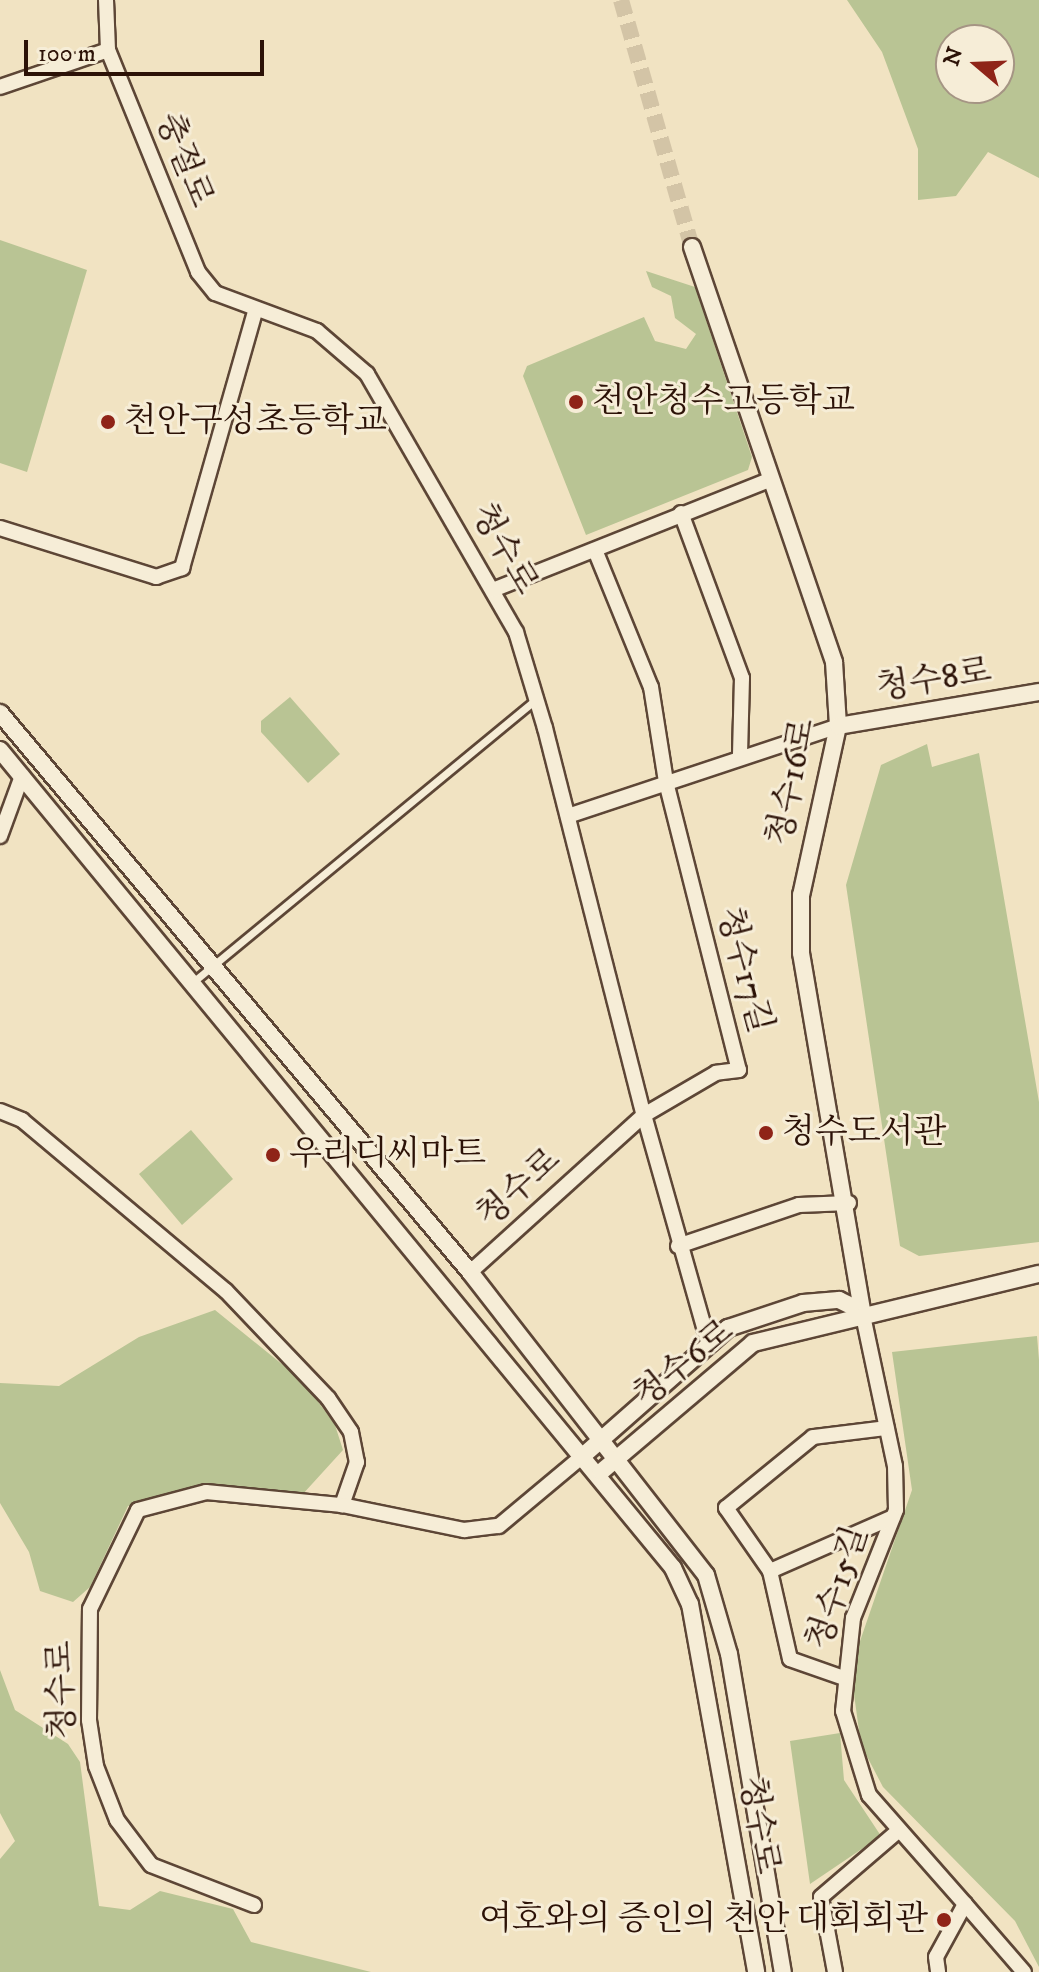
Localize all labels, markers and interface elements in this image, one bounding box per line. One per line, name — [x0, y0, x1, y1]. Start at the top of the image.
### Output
scale bar — [28, 24, 268, 74]
north arrow — [935, 24, 1015, 104]
text: 100 m — [38, 39, 96, 69]
text: N — [938, 44, 969, 70]
street label: 충절로 — [147, 107, 221, 213]
place label: 천안청수고등학교 — [592, 382, 855, 422]
marker: 천안청수고등학교 — [567, 393, 585, 411]
place label: 천안구성초등학교 — [124, 402, 387, 442]
marker: 천안구성초등학교 — [99, 413, 117, 431]
street label: 청수로 — [462, 496, 546, 602]
street label: 청수8로 — [874, 651, 994, 709]
street label: 청수16로 — [760, 715, 824, 849]
street label: 청수17길 — [708, 902, 780, 1038]
place label: 청수도서관 — [782, 1113, 946, 1153]
marker: 청수도서관 — [757, 1124, 775, 1142]
place label: 우리디씨마트 — [289, 1135, 486, 1175]
street label: 청수로 — [469, 1140, 569, 1236]
marker: 우리디씨마트 — [264, 1146, 282, 1164]
street label: 청수6로 — [626, 1312, 742, 1416]
street label: 청수15길 — [799, 1521, 877, 1655]
street label: 청수로 — [40, 1640, 84, 1740]
street label: 청수로 — [730, 1773, 788, 1877]
place label: 여호와의 증인의 천안 대회회관 — [479, 1900, 928, 1940]
marker: 여호와의 증인의 천안 대회회관 — [935, 1911, 953, 1929]

